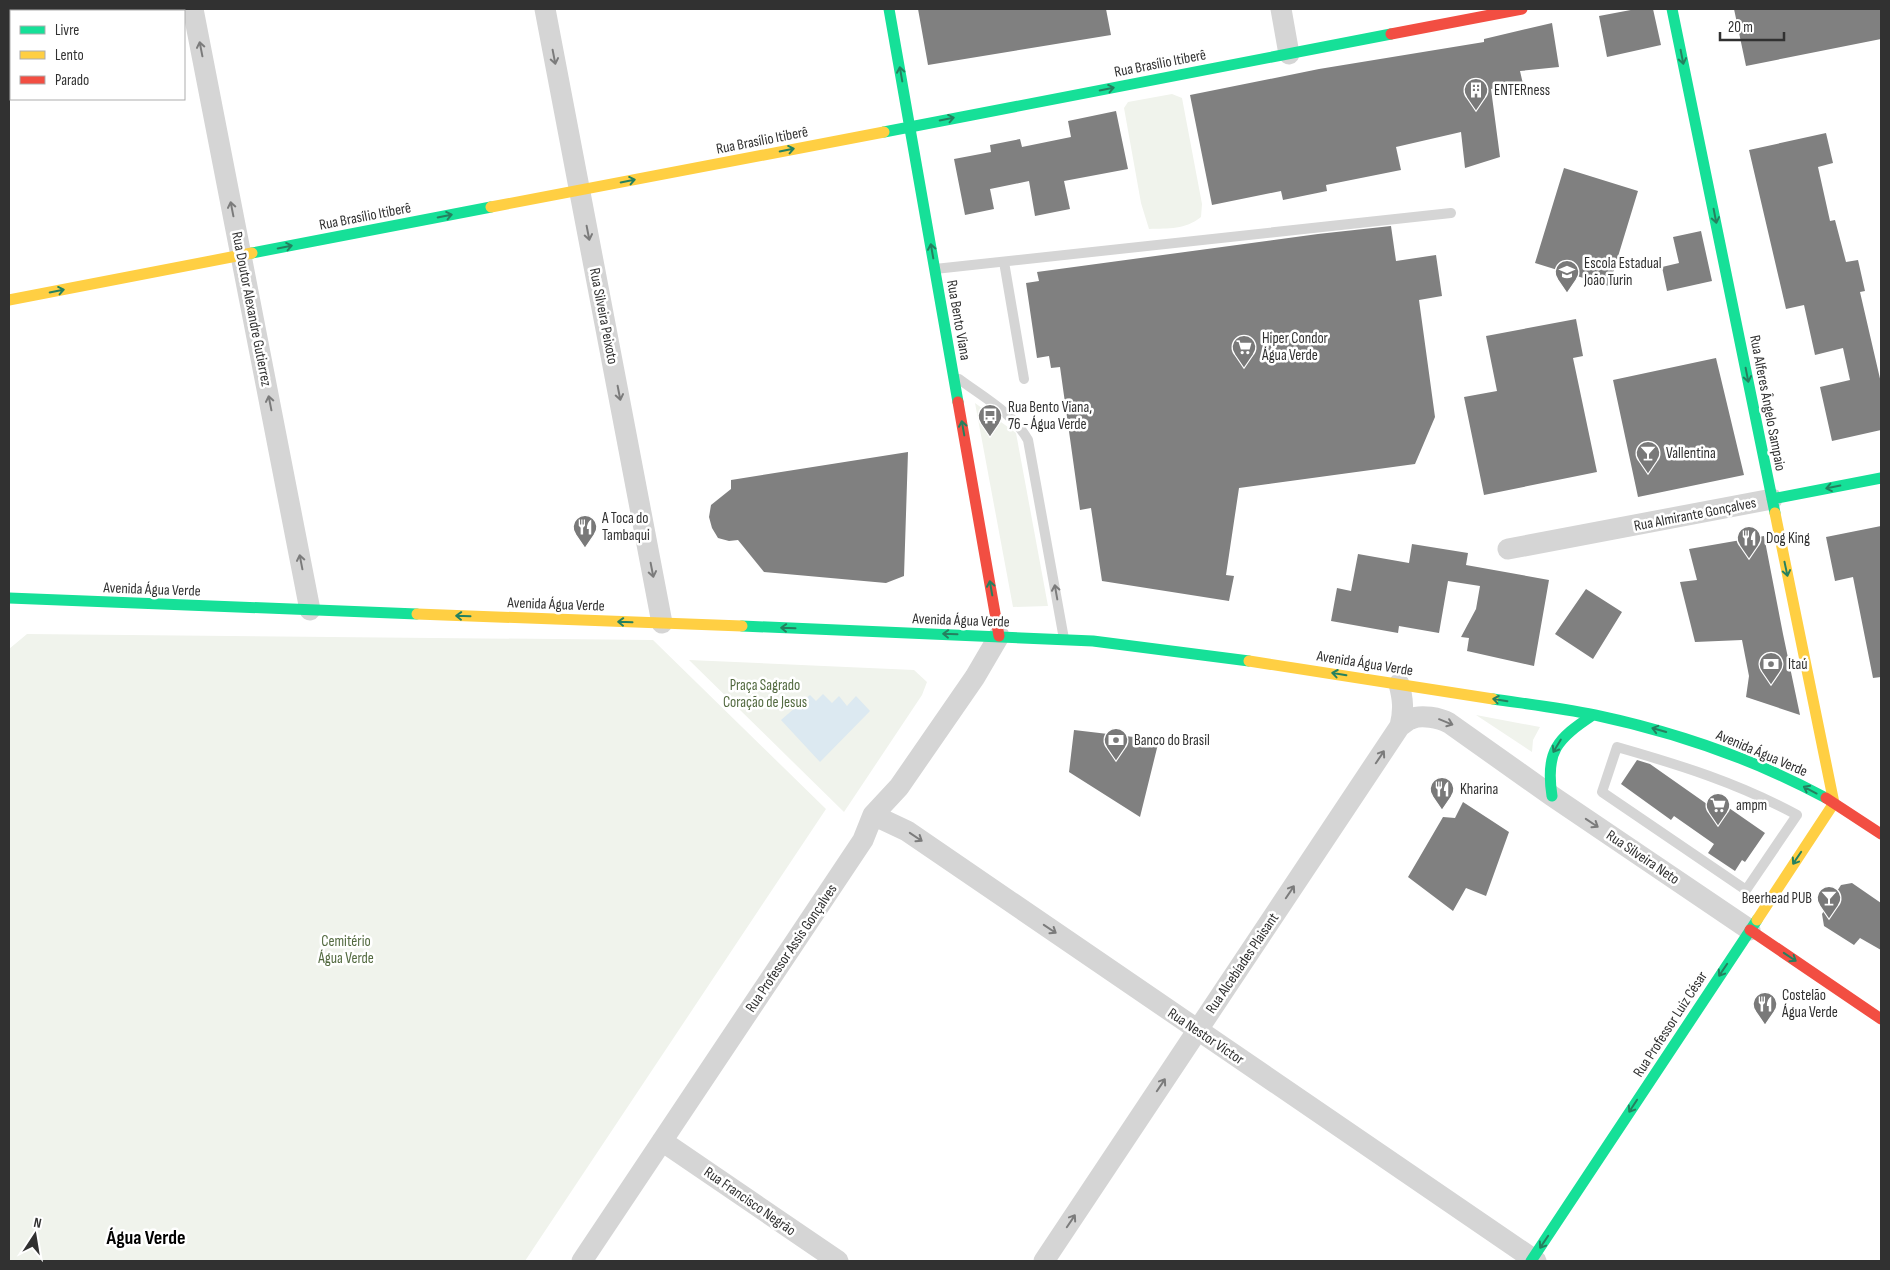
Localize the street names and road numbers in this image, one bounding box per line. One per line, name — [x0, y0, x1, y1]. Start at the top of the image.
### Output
street label: Rua Brasílio Itiberê — [1112, 45, 1208, 82]
street label: Rua Brasílio Itiberê — [714, 122, 810, 159]
street label: Rua Brasílio Itiberê — [317, 198, 413, 235]
street label: Rua Doutor Alexandre Gutierrez — [227, 230, 276, 389]
street label: Rua Silveira Peixoto — [585, 266, 622, 366]
street label: Rua Bento Viana — [942, 278, 975, 362]
street label: Rua Alferes Ângelo Sampaio — [1745, 334, 1790, 473]
street label: Rua Almirante Gonçalves — [1632, 493, 1758, 536]
street label: Avenida Água Verde — [102, 578, 201, 601]
street label: Avenida Água Verde — [506, 593, 605, 616]
street label: Avenida Água Verde — [911, 609, 1010, 632]
street label: Avenida Água Verde — [1314, 646, 1414, 680]
street label: Avenida Água Verde — [1712, 725, 1810, 781]
street label: Rua Silveira Neto — [1602, 826, 1683, 889]
street label: Rua Professor Assis Gonçalves — [741, 880, 841, 1016]
street label: Rua Alcebíades Plaisant — [1202, 909, 1283, 1017]
street label: Rua Professor Luiz César — [1629, 967, 1712, 1081]
street label: Rua Nestor Victor — [1164, 1004, 1248, 1069]
street label: Rua Francisco Negrão — [700, 1163, 799, 1240]

